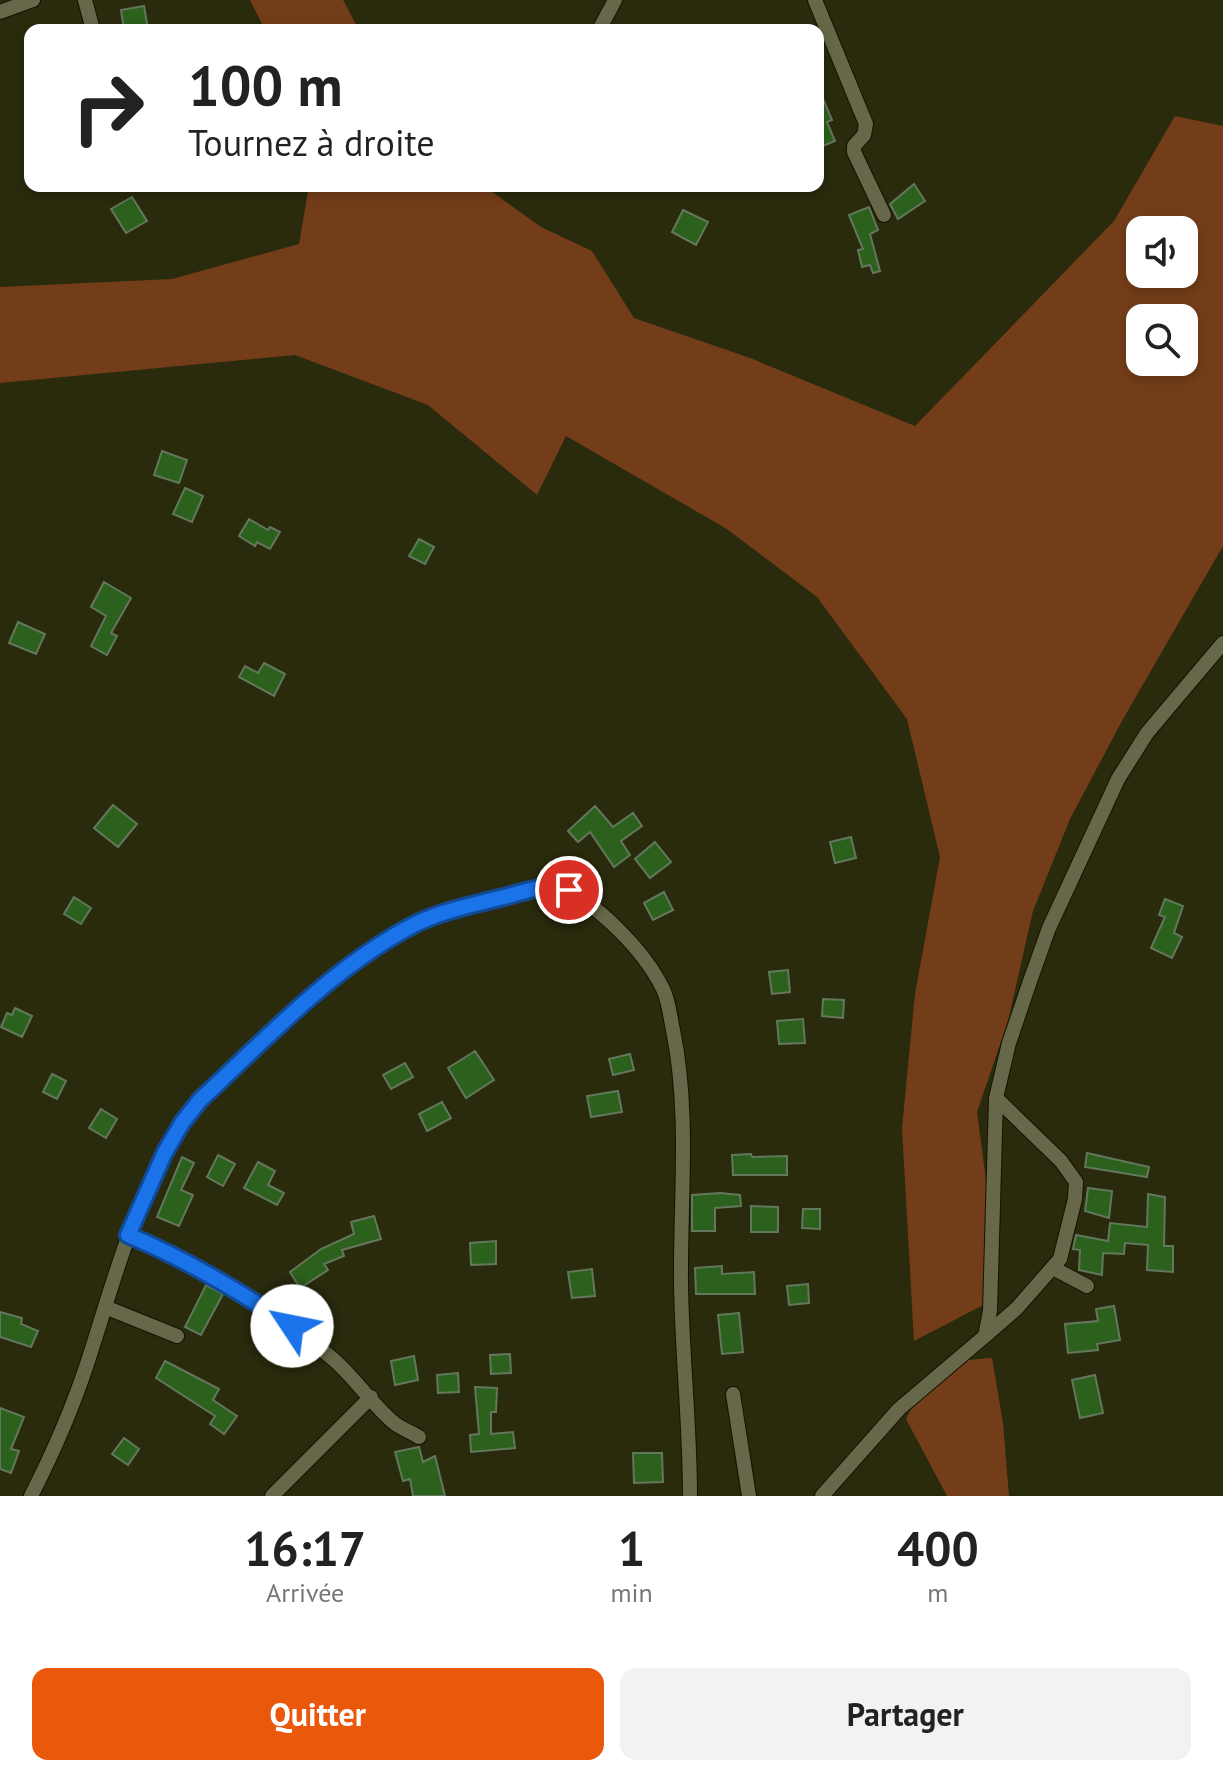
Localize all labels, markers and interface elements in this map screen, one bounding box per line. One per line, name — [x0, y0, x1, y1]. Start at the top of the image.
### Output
text: 100 m — [188, 49, 343, 121]
icon: right — [56, 56, 160, 160]
text: Tournez à droite — [188, 119, 435, 166]
map controls — [1126, 216, 1198, 376]
button: sound — [1126, 216, 1198, 288]
button: search — [1126, 304, 1198, 376]
pin — [535, 856, 603, 924]
icon: arrive — [547, 868, 591, 912]
position arrow — [250, 1284, 334, 1368]
text: 16:17 — [244, 1517, 366, 1579]
text: 1 — [618, 1517, 645, 1579]
text: 400 — [897, 1517, 979, 1579]
text: Arrivée — [266, 1576, 344, 1609]
text: min — [610, 1576, 653, 1609]
text: m — [927, 1576, 948, 1609]
button: Quitter — [32, 1668, 604, 1760]
button: Partager — [620, 1668, 1191, 1760]

